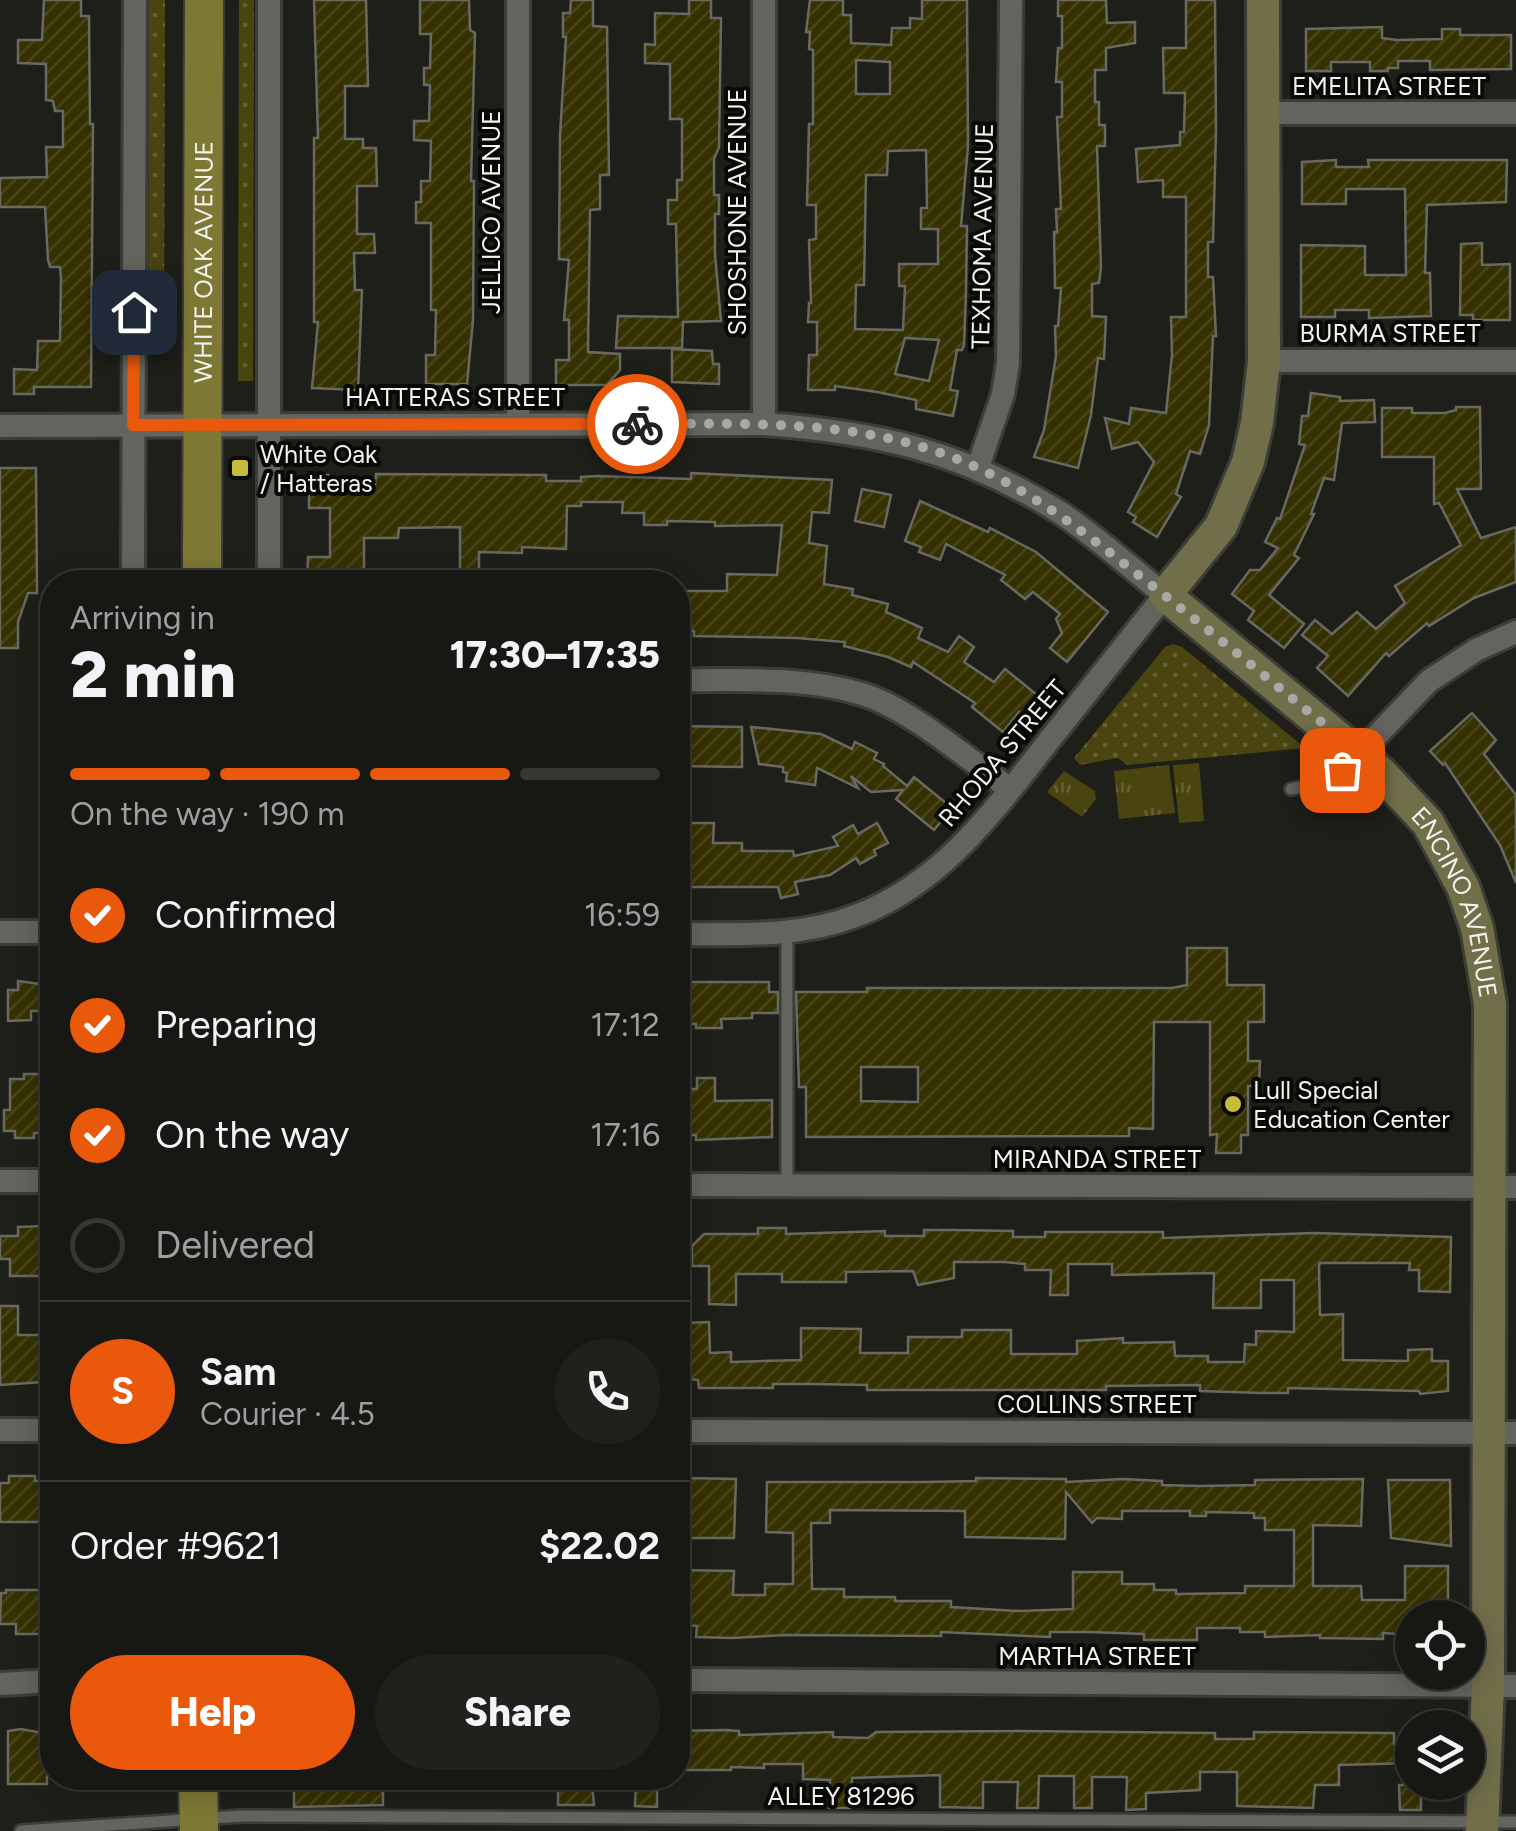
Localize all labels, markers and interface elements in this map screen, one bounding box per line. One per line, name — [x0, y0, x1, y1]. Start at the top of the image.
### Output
street label: EMELITA STREET — [1292, 71, 1486, 101]
street label: SHOSHONE AVENUE — [722, 88, 752, 336]
street label: JELLICO AVENUE — [476, 110, 506, 314]
street label: TEXHOMA AVENUE — [965, 123, 999, 349]
street label: WHITE OAK AVENUE — [188, 141, 219, 383]
pin — [92, 270, 177, 355]
icon: home — [107, 285, 162, 340]
street label: BURMA STREET — [1299, 318, 1481, 348]
courier — [587, 374, 687, 474]
street label: HATTERAS STREET — [345, 382, 565, 412]
icon: bike — [610, 397, 665, 452]
place label: White Oak / Hatteras — [260, 439, 378, 498]
marker: White Oak / Hatteras — [229, 457, 251, 479]
text: Arriving in — [70, 599, 215, 637]
text: 17:30–17:35 — [450, 632, 660, 678]
text: 2 min — [70, 635, 236, 713]
street label: RHODA STREET — [932, 673, 1072, 832]
pin — [1300, 728, 1385, 813]
icon: bag — [1315, 743, 1370, 798]
text: On the way · 190 m — [70, 795, 344, 833]
street label: ENCINO AVENUE — [1405, 800, 1504, 1000]
icon: check — [70, 888, 125, 943]
text: Confirmed — [155, 892, 337, 938]
text: 16:59 — [584, 896, 660, 934]
icon: check — [70, 998, 125, 1053]
text: Preparing — [155, 1002, 317, 1048]
text: 17:12 — [590, 1006, 660, 1044]
place label: Lull Special Education Center — [1253, 1075, 1450, 1134]
marker: Lull Special Education Center — [1222, 1093, 1244, 1115]
icon: check — [70, 1108, 125, 1163]
text: On the way — [155, 1112, 349, 1158]
text: 17:16 — [590, 1116, 660, 1154]
street label: MIRANDA STREET — [993, 1144, 1201, 1174]
text: Delivered — [155, 1222, 315, 1268]
button: phone — [555, 1339, 660, 1444]
text: Sam — [200, 1349, 276, 1395]
text: S — [111, 1368, 134, 1414]
street label: COLLINS STREET — [997, 1389, 1197, 1419]
text: Courier · 4.5 — [200, 1395, 375, 1433]
text: Order #9621 — [70, 1523, 281, 1569]
text: $22.02 — [539, 1523, 660, 1569]
map controls — [1395, 1600, 1485, 1800]
button: locate — [1395, 1600, 1485, 1690]
street label: MARTHA STREET — [998, 1641, 1196, 1671]
button: Help — [70, 1655, 355, 1770]
button: Share — [375, 1655, 660, 1770]
button: layers — [1395, 1710, 1485, 1800]
street label: ALLEY 81296 — [768, 1781, 914, 1811]

